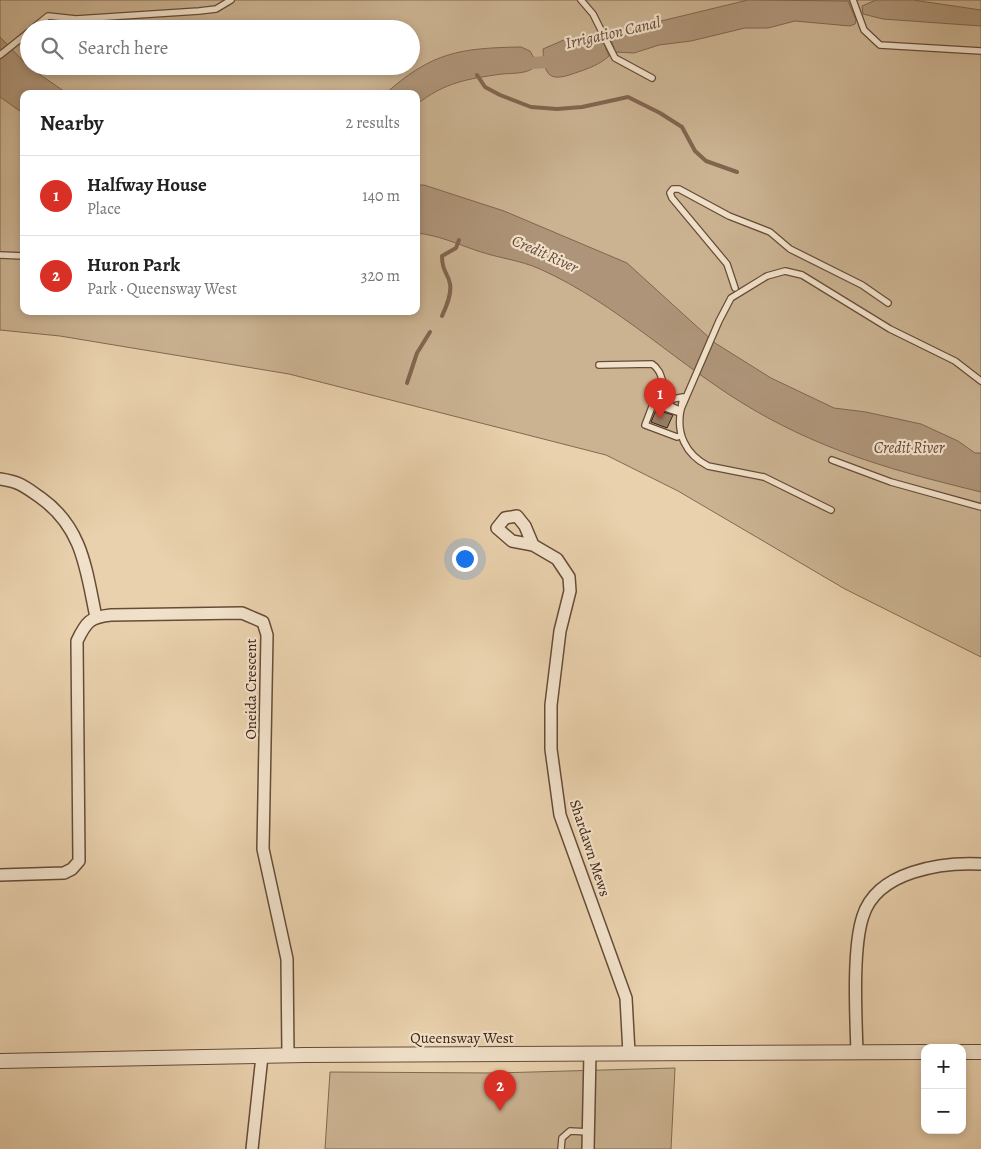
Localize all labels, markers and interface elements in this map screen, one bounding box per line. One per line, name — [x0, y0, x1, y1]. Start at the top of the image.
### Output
water label: Irrigation Canal — [563, 11, 663, 55]
search box — [20, 20, 420, 75]
icon: search — [38, 34, 66, 62]
text: Search here — [78, 35, 168, 61]
text: Nearby — [40, 109, 103, 137]
text: 2 results — [345, 112, 400, 134]
text: Halfway House — [87, 172, 207, 198]
text: 1 — [53, 185, 59, 207]
text: 140 m — [362, 185, 400, 207]
text: Place — [87, 198, 121, 220]
water label: Credit River — [508, 230, 582, 279]
text: Huron Park — [87, 252, 180, 278]
text: 2 — [52, 265, 60, 287]
text: 320 m — [361, 265, 400, 287]
text: Park · Queensway West — [87, 278, 237, 300]
pin: 1 — [644, 378, 676, 419]
water label: Credit River — [874, 437, 945, 459]
your location — [452, 546, 478, 572]
street label: Oneida Crescent — [241, 638, 261, 740]
street label: Shardawn Mews — [565, 797, 615, 899]
street label: Queensway West — [410, 1028, 514, 1048]
map controls — [921, 1044, 966, 1134]
button: + — [921, 1044, 966, 1089]
pin: 2 — [484, 1070, 516, 1111]
button: − — [921, 1089, 966, 1134]

